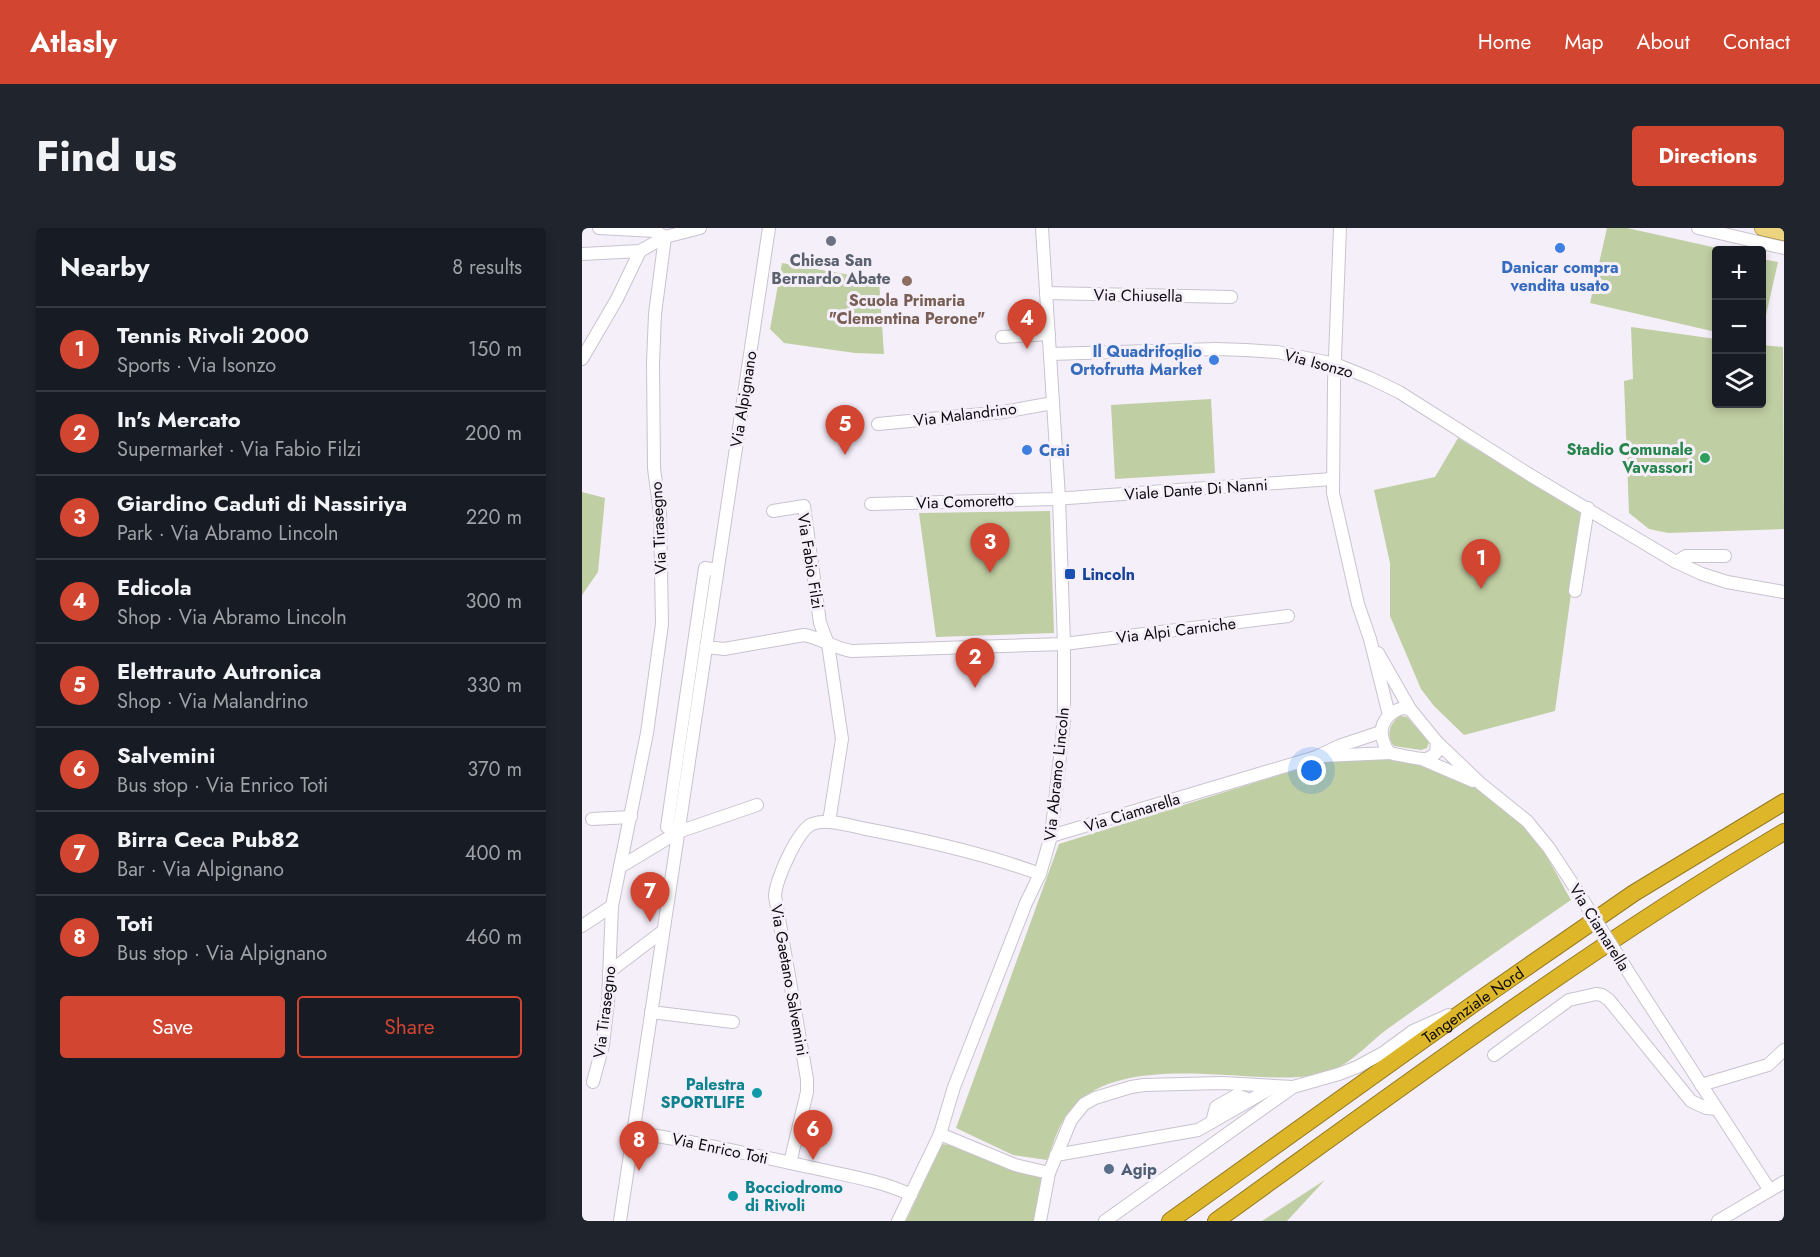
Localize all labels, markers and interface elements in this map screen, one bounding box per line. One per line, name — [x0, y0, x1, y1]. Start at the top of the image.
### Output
text: Atlasly — [30, 22, 117, 63]
text: Home — [1478, 27, 1531, 57]
text: Map — [1564, 27, 1604, 57]
text: About — [1637, 27, 1690, 57]
text: Contact — [1723, 27, 1790, 57]
text: Find us — [36, 126, 177, 187]
button: Directions — [1632, 126, 1784, 186]
marker: Chiesa San Bernardo Abate — [824, 234, 838, 248]
marker: Danicar compra vendita usato — [1553, 241, 1567, 255]
map controls — [1712, 246, 1766, 408]
button: + — [1712, 246, 1766, 300]
text: Nearby — [60, 248, 149, 286]
place label: Chiesa San Bernardo Abate — [771, 249, 891, 290]
text: 8 results — [452, 253, 522, 282]
place label: Danicar compra vendita usato — [1501, 256, 1619, 297]
marker: Scuola Primaria "Clementina Perone" — [900, 274, 914, 288]
street label: Via Chiusella — [1093, 283, 1183, 308]
place label: Scuola Primaria "Clementina Perone" — [829, 289, 985, 330]
pin: 4 — [1008, 300, 1046, 349]
button: − — [1712, 300, 1766, 354]
text: Tennis Rivoli 2000 — [117, 319, 309, 351]
text: 1 — [74, 335, 85, 364]
text: 150 m — [468, 335, 522, 364]
place label: Il Quadrifoglio Ortofrutta Market — [1070, 340, 1203, 381]
street label: Via Isonzo — [1282, 343, 1356, 384]
street label: Via Alpignano — [725, 349, 762, 449]
text: Sports · Via Isonzo — [117, 351, 276, 380]
marker: Il Quadrifoglio Ortofrutta Market — [1207, 353, 1221, 367]
button: layers — [1712, 354, 1766, 408]
street label: Via Malandrino — [912, 397, 1018, 432]
text: In's Mercato — [117, 403, 241, 435]
pin: 5 — [826, 406, 864, 455]
text: 2 — [73, 419, 86, 448]
text: 200 m — [465, 419, 522, 448]
text: Supermarket · Via Fabio Filzi — [117, 435, 361, 464]
place label: Stadio Comunale Vavassori — [1566, 438, 1693, 479]
place label: Crai — [1039, 439, 1070, 462]
marker: Crai — [1020, 443, 1034, 457]
marker: Stadio Comunale Vavassori — [1698, 451, 1712, 465]
street label: Viale Dante Di Nanni — [1123, 473, 1269, 506]
street label: Via Tirasegno — [645, 481, 672, 575]
text: Giardino Caduti di Nassiriya — [117, 487, 407, 519]
street label: Via Comoretto — [916, 488, 1015, 515]
text: 3 — [73, 503, 86, 532]
text: 220 m — [466, 503, 522, 532]
street label: Via Fabio Filzi — [792, 512, 829, 611]
text: Park · Via Abramo Lincoln — [117, 519, 339, 548]
pin: 3 — [970, 524, 1010, 573]
pin: 1 — [1462, 540, 1500, 589]
place label: Lincoln — [1082, 563, 1135, 586]
marker: Lincoln — [1063, 567, 1077, 581]
text: Edicola — [117, 571, 192, 603]
text: 4 — [73, 587, 86, 616]
text: 300 m — [465, 587, 522, 616]
text: Shop · Via Abramo Lincoln — [117, 603, 347, 632]
street label: Via Alpi Carniche — [1115, 612, 1237, 649]
pin: 2 — [956, 638, 994, 688]
text: Elettrauto Autronica — [117, 655, 321, 687]
text: 5 — [73, 671, 86, 700]
text: 330 m — [467, 671, 522, 700]
text: Shop · Via Malandrino — [117, 687, 308, 716]
street label: Via Abramo Lincoln — [1038, 706, 1075, 842]
text: Salvemini — [117, 739, 215, 771]
text: 6 — [73, 755, 86, 784]
text: 370 m — [467, 755, 522, 784]
your location — [1297, 756, 1326, 785]
text: Bus stop · Via Enrico Toti — [117, 771, 328, 800]
street label: Via Ciamarella — [1082, 787, 1183, 838]
text: Birra Ceca Pub82 — [117, 823, 299, 855]
text: 7 — [73, 839, 86, 868]
text: 400 m — [465, 839, 522, 868]
text: Bar · Via Alpignano — [117, 855, 284, 884]
pin: 7 — [630, 872, 670, 922]
street label: Via Ciamarella — [1564, 879, 1635, 975]
street label: Via Gaetano Salvemini — [765, 903, 814, 1058]
text: Toti — [117, 907, 153, 939]
text: 8 — [73, 923, 86, 952]
text: 460 m — [465, 923, 522, 952]
text: Bus stop · Via Alpignano — [117, 939, 327, 968]
street label: Tangenziale Nord — [1418, 962, 1529, 1049]
street label: Via Tirasegno — [587, 964, 622, 1060]
button: Save — [60, 996, 285, 1058]
button: Share — [297, 996, 522, 1058]
place label: Palestra SPORTLIFE — [661, 1073, 745, 1114]
marker: Palestra SPORTLIFE — [750, 1086, 764, 1100]
pin: 6 — [794, 1110, 832, 1160]
pin: 8 — [620, 1122, 658, 1171]
street label: Via Enrico Toti — [670, 1127, 770, 1170]
place label: Agip — [1120, 1158, 1157, 1181]
marker: Agip — [1102, 1162, 1116, 1176]
place label: Bocciodromo di Rivoli — [745, 1176, 843, 1217]
marker: Bocciodromo di Rivoli — [726, 1189, 740, 1203]

